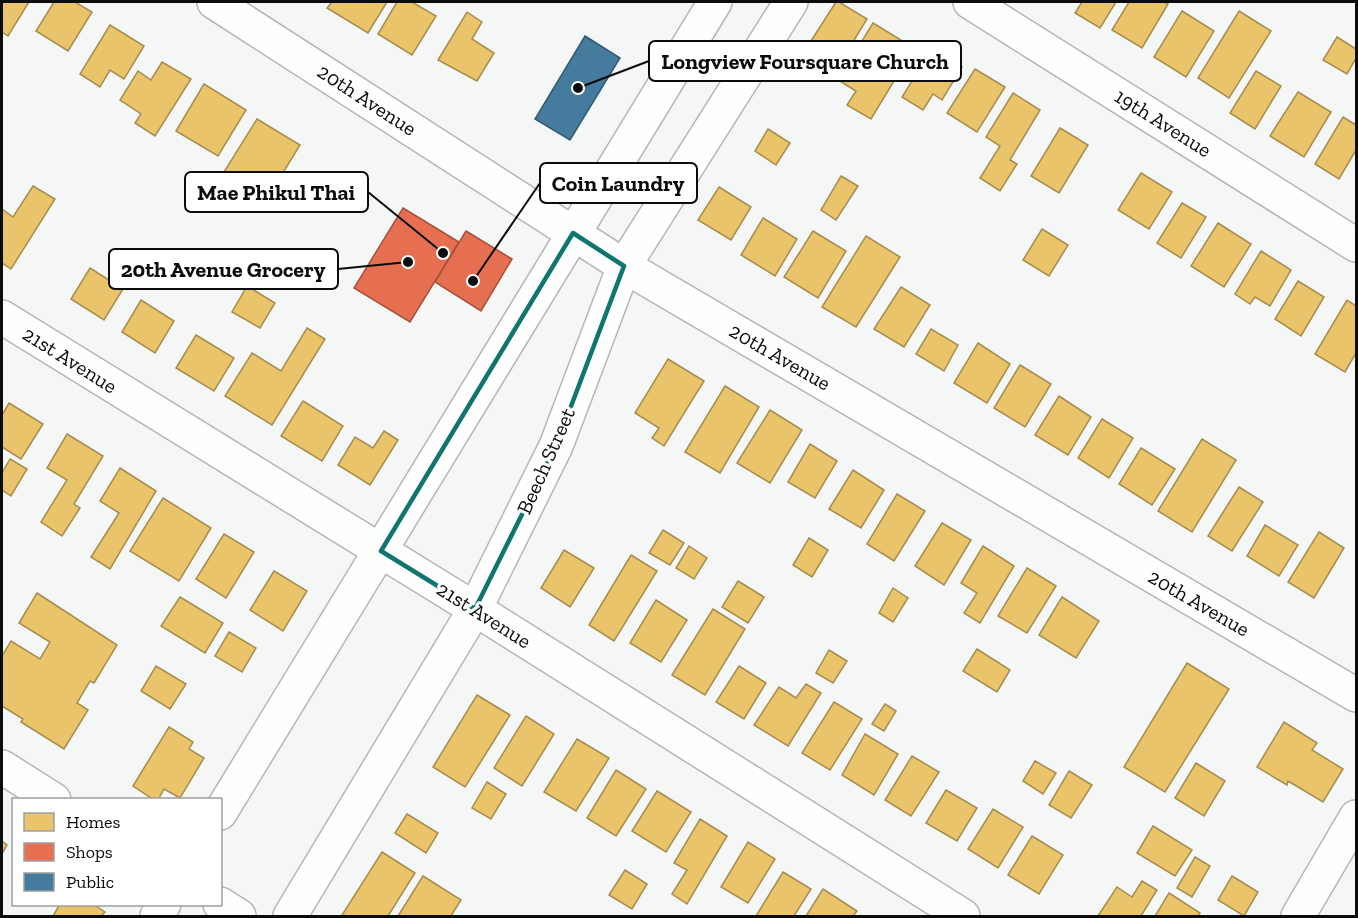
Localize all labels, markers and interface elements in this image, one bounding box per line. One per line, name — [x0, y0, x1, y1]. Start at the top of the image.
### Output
callout: Longview Foursquare Church — [649, 41, 961, 81]
text: Longview Foursquare Church — [661, 48, 949, 75]
street label: 20th Avenue — [313, 58, 422, 141]
street label: 19th Avenue — [1110, 83, 1216, 162]
callout: Coin Laundry — [540, 163, 697, 203]
text: Coin Laundry — [552, 170, 685, 197]
callout: Mae Phikul Thai — [185, 172, 368, 212]
text: Mae Phikul Thai — [197, 179, 356, 206]
callout: 20th Avenue Grocery — [109, 249, 338, 289]
text: 20th Avenue Grocery — [121, 256, 326, 283]
street label: 20th Avenue — [725, 318, 836, 396]
street label: 21st Avenue — [18, 321, 122, 398]
street label: Beech Street — [511, 404, 580, 518]
street label: 20th Avenue — [1144, 564, 1255, 642]
street label: 21st Avenue — [432, 576, 536, 653]
legend — [12, 798, 222, 906]
text: Homes — [66, 811, 120, 833]
text: Shops — [66, 841, 113, 863]
text: Public — [66, 871, 114, 893]

